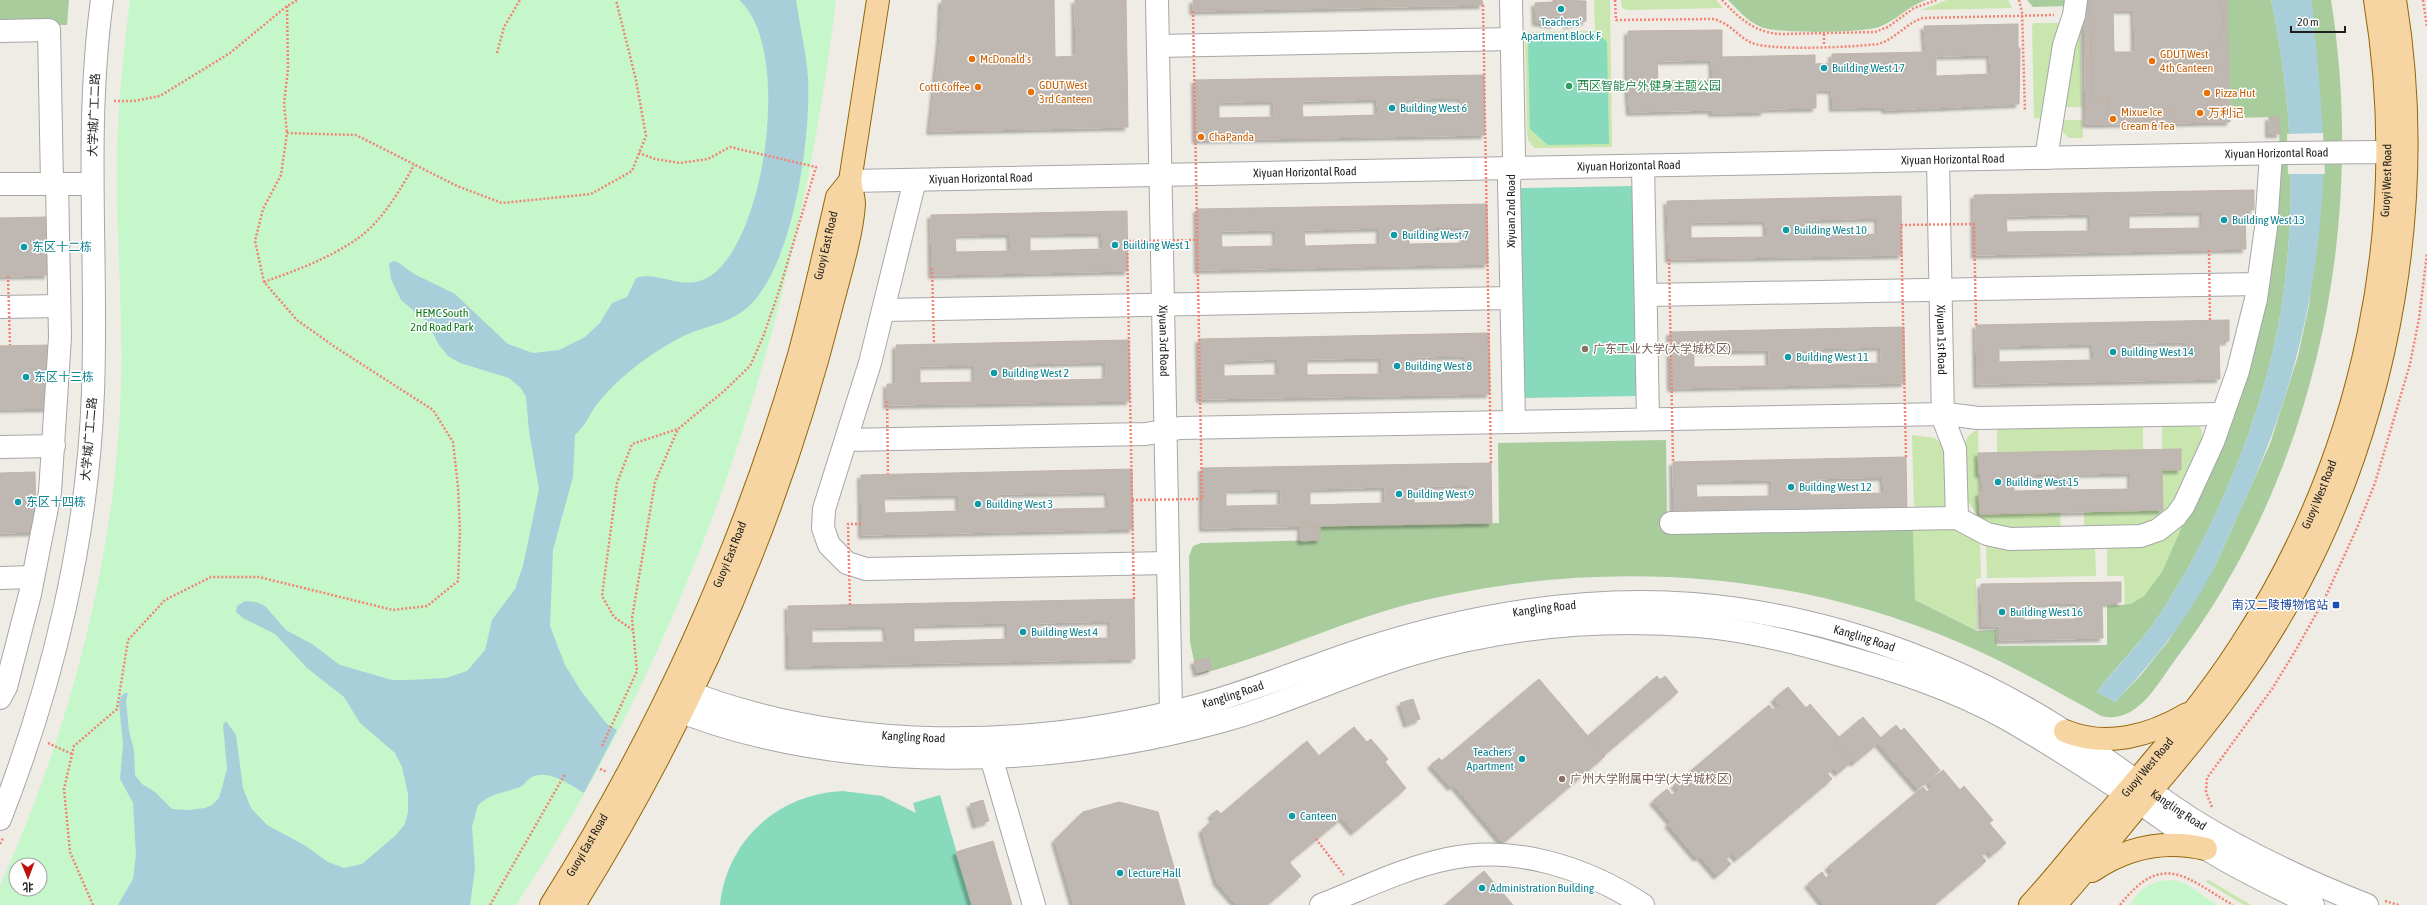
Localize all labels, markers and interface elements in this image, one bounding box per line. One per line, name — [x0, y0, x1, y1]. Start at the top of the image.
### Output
marker: Teachers' Apartment Block F — [1556, 4, 1566, 14]
scale bar — [2291, 8, 2345, 34]
place label: Teachers' Apartment Block F — [1521, 15, 1601, 43]
text: 20 m — [2297, 15, 2319, 29]
place label: GDUT West 4th Canteen — [2160, 47, 2213, 75]
place label: McDonald's — [980, 52, 1031, 66]
marker: McDonald's — [967, 54, 977, 64]
marker: GDUT West 4th Canteen — [2147, 56, 2157, 66]
place label: Building West 17 — [1832, 61, 1905, 75]
marker: Building West 17 — [1819, 63, 1829, 73]
street label: 大学城广工二路 — [86, 73, 102, 157]
place label: GDUT West 3rd Canteen — [1039, 78, 1092, 106]
place label: 西区智能户外健身主题公园 — [1577, 79, 1721, 93]
place label: Cotti Coffee — [919, 80, 970, 94]
marker: 西区智能户外健身主题公园 — [1564, 81, 1574, 91]
marker: Cotti Coffee — [973, 82, 983, 92]
place label: Pizza Hut — [2215, 86, 2256, 100]
marker: GDUT West 3rd Canteen — [1026, 87, 1036, 97]
marker: Pizza Hut — [2202, 88, 2212, 98]
place label: Building West 6 — [1400, 101, 1468, 115]
marker: Building West 6 — [1387, 103, 1397, 113]
place label: Mixue Ice Cream & Tea — [2121, 105, 2175, 133]
place label: 万利记 — [2208, 106, 2244, 120]
marker: 万利记 — [2195, 108, 2205, 118]
marker: Mixue Ice Cream & Tea — [2108, 114, 2118, 124]
place label: ChaPanda — [1209, 130, 1254, 144]
marker: ChaPanda — [1196, 132, 1206, 142]
street label: Guoyi West Road — [2378, 144, 2394, 217]
street label: Xiyuan Horizontal Road — [2225, 146, 2329, 161]
street label: Xiyuan Horizontal Road — [1901, 152, 2005, 168]
street label: Xiyuan Horizontal Road — [1577, 158, 1681, 174]
street label: Xiyuan Horizontal Road — [1253, 164, 1357, 180]
street label: Xiyuan Horizontal Road — [929, 170, 1033, 186]
street label: Xiyuan 2nd Road — [1504, 174, 1518, 248]
street label: Guoyi East Road — [811, 210, 841, 281]
place label: Building West 13 — [2232, 213, 2305, 227]
marker: Building West 13 — [2219, 215, 2229, 225]
place label: Building West 10 — [1794, 223, 1867, 237]
marker: Building West 10 — [1781, 225, 1791, 235]
place label: Building West 7 — [1402, 228, 1470, 242]
marker: Building West 7 — [1389, 230, 1399, 240]
place label: Building West 1 — [1123, 238, 1191, 252]
place label: 东区十二栋 — [32, 240, 92, 254]
marker: Building West 1 — [1110, 240, 1120, 250]
marker: 东区十二栋 — [19, 242, 29, 252]
street label: Xiyuan 3rd Road — [1156, 305, 1171, 377]
street label: Xiyuan 1st Road — [1934, 305, 1949, 375]
park label: HEMC South 2nd Road Park — [410, 306, 474, 334]
place label: 广东工业大学(大学城校区) — [1593, 342, 1731, 356]
marker: 广东工业大学(大学城校区) — [1580, 344, 1590, 354]
place label: Building West 14 — [2121, 345, 2194, 359]
marker: Building West 14 — [2108, 347, 2118, 357]
place label: Building West 11 — [1796, 350, 1869, 364]
marker: Building West 11 — [1783, 352, 1793, 362]
place label: Building West 8 — [1405, 359, 1473, 373]
marker: Building West 8 — [1392, 361, 1402, 371]
place label: Building West 2 — [1002, 366, 1069, 380]
marker: Building West 2 — [989, 368, 999, 378]
place label: 东区十三栋 — [34, 370, 94, 384]
marker: 东区十三栋 — [21, 372, 31, 382]
street label: 大学城广工二路 — [78, 397, 100, 481]
street label: Guoyi West Road — [2299, 458, 2339, 531]
place label: Building West 15 — [2006, 475, 2079, 489]
marker: Building West 15 — [1993, 477, 2003, 487]
place label: Building West 12 — [1799, 480, 1872, 494]
marker: Building West 12 — [1786, 482, 1796, 492]
place label: Building West 9 — [1407, 487, 1475, 501]
marker: Building West 9 — [1394, 489, 1404, 499]
place label: 东区十四栋 — [26, 495, 86, 509]
marker: 东区十四栋 — [13, 497, 23, 507]
place label: Building West 3 — [986, 497, 1053, 511]
marker: Building West 3 — [973, 499, 983, 509]
street label: Guoyi East Road — [710, 519, 749, 590]
street label: Kangling Road — [1512, 598, 1577, 620]
place label: 南汉二陵博物馆站 — [2232, 598, 2328, 612]
marker: 南汉二陵博物馆站 — [2331, 600, 2341, 610]
place label: Building West 16 — [2010, 605, 2083, 619]
marker: Building West 16 — [1997, 607, 2007, 617]
street label: Kangling Road — [1832, 622, 1897, 655]
place label: Building West 4 — [1031, 625, 1099, 639]
marker: Building West 4 — [1018, 627, 1028, 637]
street label: Kangling Road — [1201, 678, 1266, 711]
street label: Kangling Road — [881, 728, 945, 745]
street label: Guoyi West Road — [2118, 735, 2176, 800]
place label: Teachers' Apartment — [1467, 745, 1515, 773]
marker: Teachers' Apartment — [1517, 754, 1527, 764]
place label: 广州大学附属中学(大学城校区) — [1570, 772, 1732, 786]
marker: 广州大学附属中学(大学城校区) — [1557, 774, 1567, 784]
street label: Kangling Road — [2148, 786, 2209, 833]
place label: Canteen — [1300, 809, 1337, 823]
street label: Guoyi East Road — [563, 811, 611, 879]
marker: Canteen — [1287, 811, 1297, 821]
north arrow — [8, 857, 48, 897]
place label: Lecture Hall — [1128, 866, 1182, 880]
marker: Lecture Hall — [1115, 868, 1125, 878]
text: 北 — [23, 881, 34, 893]
place label: Administration Building — [1490, 881, 1595, 895]
marker: Administration Building — [1477, 883, 1487, 893]

